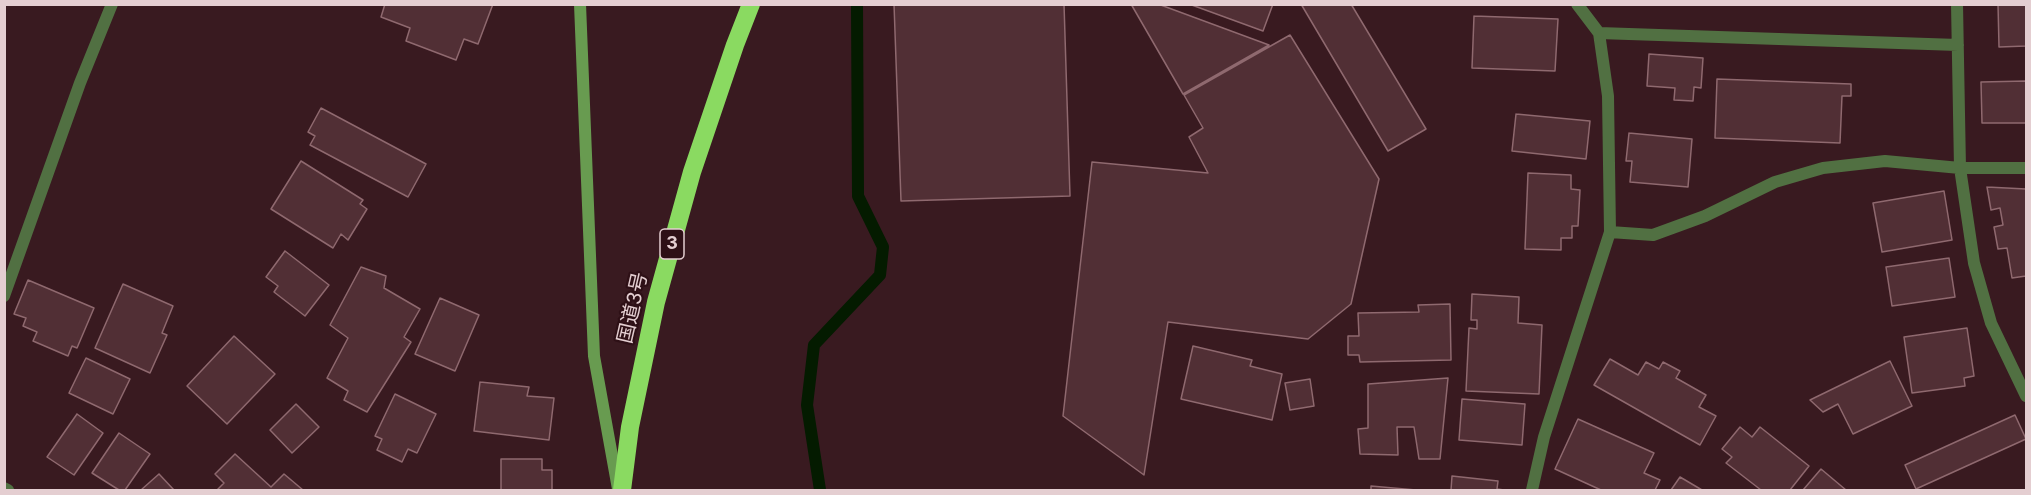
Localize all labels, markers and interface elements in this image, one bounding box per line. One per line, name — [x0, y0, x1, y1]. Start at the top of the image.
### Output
road number: 3 — [660, 229, 684, 259]
street label: 国道3号 — [613, 270, 653, 346]

